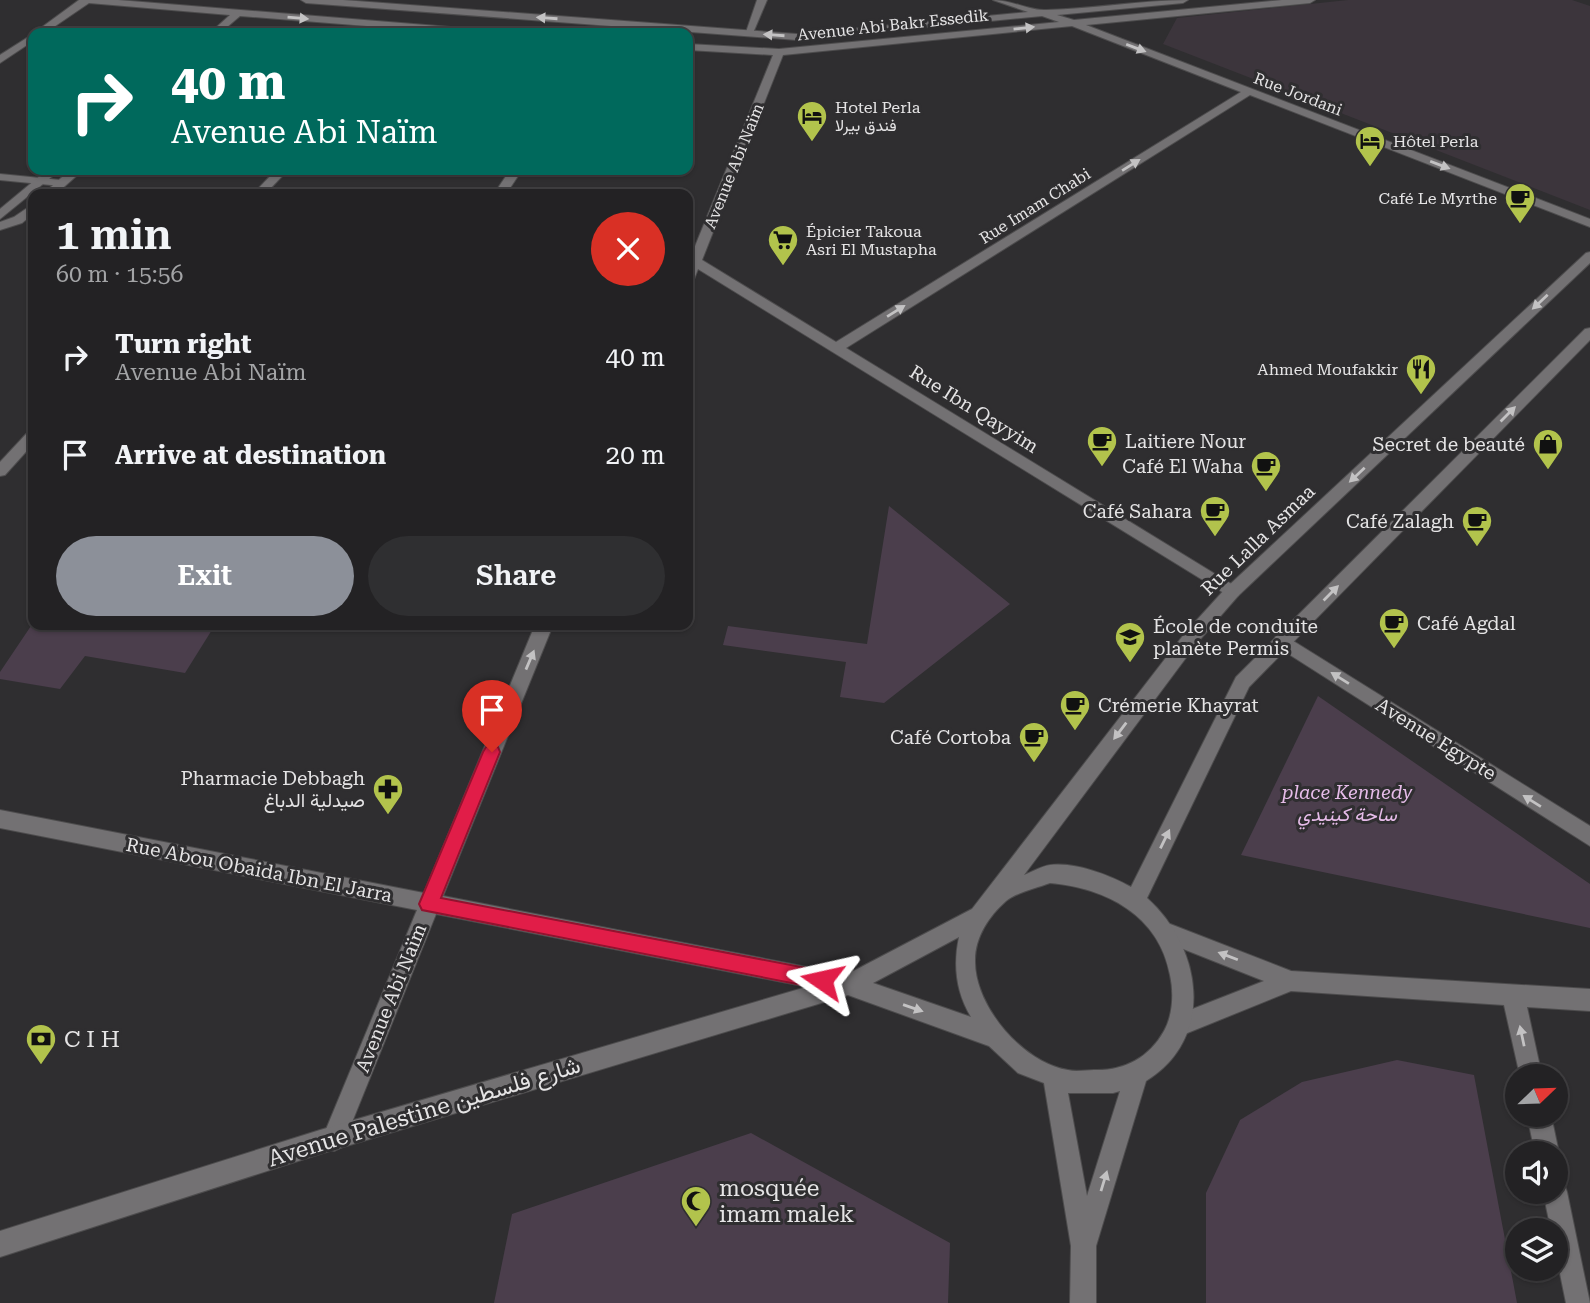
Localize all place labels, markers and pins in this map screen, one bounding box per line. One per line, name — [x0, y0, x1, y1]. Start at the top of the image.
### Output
place label: Hotel Perla فندق بيرلا — [835, 98, 921, 136]
hotel icon: Hotel Perla فندق بيرلا — [795, 99, 829, 143]
hotel icon: Hôtel Perla — [1353, 124, 1387, 168]
place label: Hôtel Perla — [1393, 132, 1479, 151]
cafe icon: Café Le Myrthe — [1503, 181, 1537, 225]
place label: Café Le Myrthe — [1379, 189, 1497, 208]
place label: Épicier Takoua Asri El Mustapha — [806, 222, 937, 259]
supermarket icon: Épicier Takoua Asri El Mustapha — [766, 223, 800, 267]
restaurant icon: Ahmed Moufakkir — [1404, 352, 1438, 396]
place label: Ahmed Moufakkir — [1257, 360, 1398, 379]
cafe icon: Laitiere Nour — [1085, 424, 1119, 468]
shop icon: Secret de beauté — [1531, 427, 1565, 471]
place label: Laitiere Nour — [1125, 430, 1246, 453]
place label: Secret de beauté — [1372, 433, 1525, 456]
cafe icon: Café El Waha — [1249, 449, 1283, 493]
place label: Café El Waha — [1122, 455, 1244, 478]
cafe icon: Café Sahara — [1198, 494, 1232, 538]
place label: Café Sahara — [1083, 500, 1193, 523]
cafe icon: Café Zalagh — [1460, 504, 1494, 548]
place label: Café Zalagh — [1346, 510, 1454, 533]
cafe icon: Café Agdal — [1377, 606, 1411, 650]
place label: Café Agdal — [1417, 612, 1516, 635]
place label: École de conduite planète Permis — [1153, 615, 1318, 660]
school or university icon: École de conduite planète Permis — [1113, 620, 1147, 664]
pin — [462, 680, 522, 752]
cafe icon: Crémerie Khayrat — [1058, 688, 1092, 732]
place label: Crémerie Khayrat — [1098, 694, 1259, 717]
cafe icon: Café Cortoba — [1017, 720, 1051, 764]
place label: Café Cortoba — [890, 726, 1012, 749]
place label: Pharmacie Debbagh صيدلية الدباغ — [180, 767, 365, 813]
pharmacy icon: Pharmacie Debbagh صيدلية الدباغ — [371, 772, 405, 816]
bank icon: C I H — [24, 1022, 58, 1066]
place label: C I H — [64, 1026, 120, 1053]
place label: mosquée imam malek — [719, 1175, 855, 1228]
mosque icon: mosquée imam malek — [679, 1184, 713, 1228]

